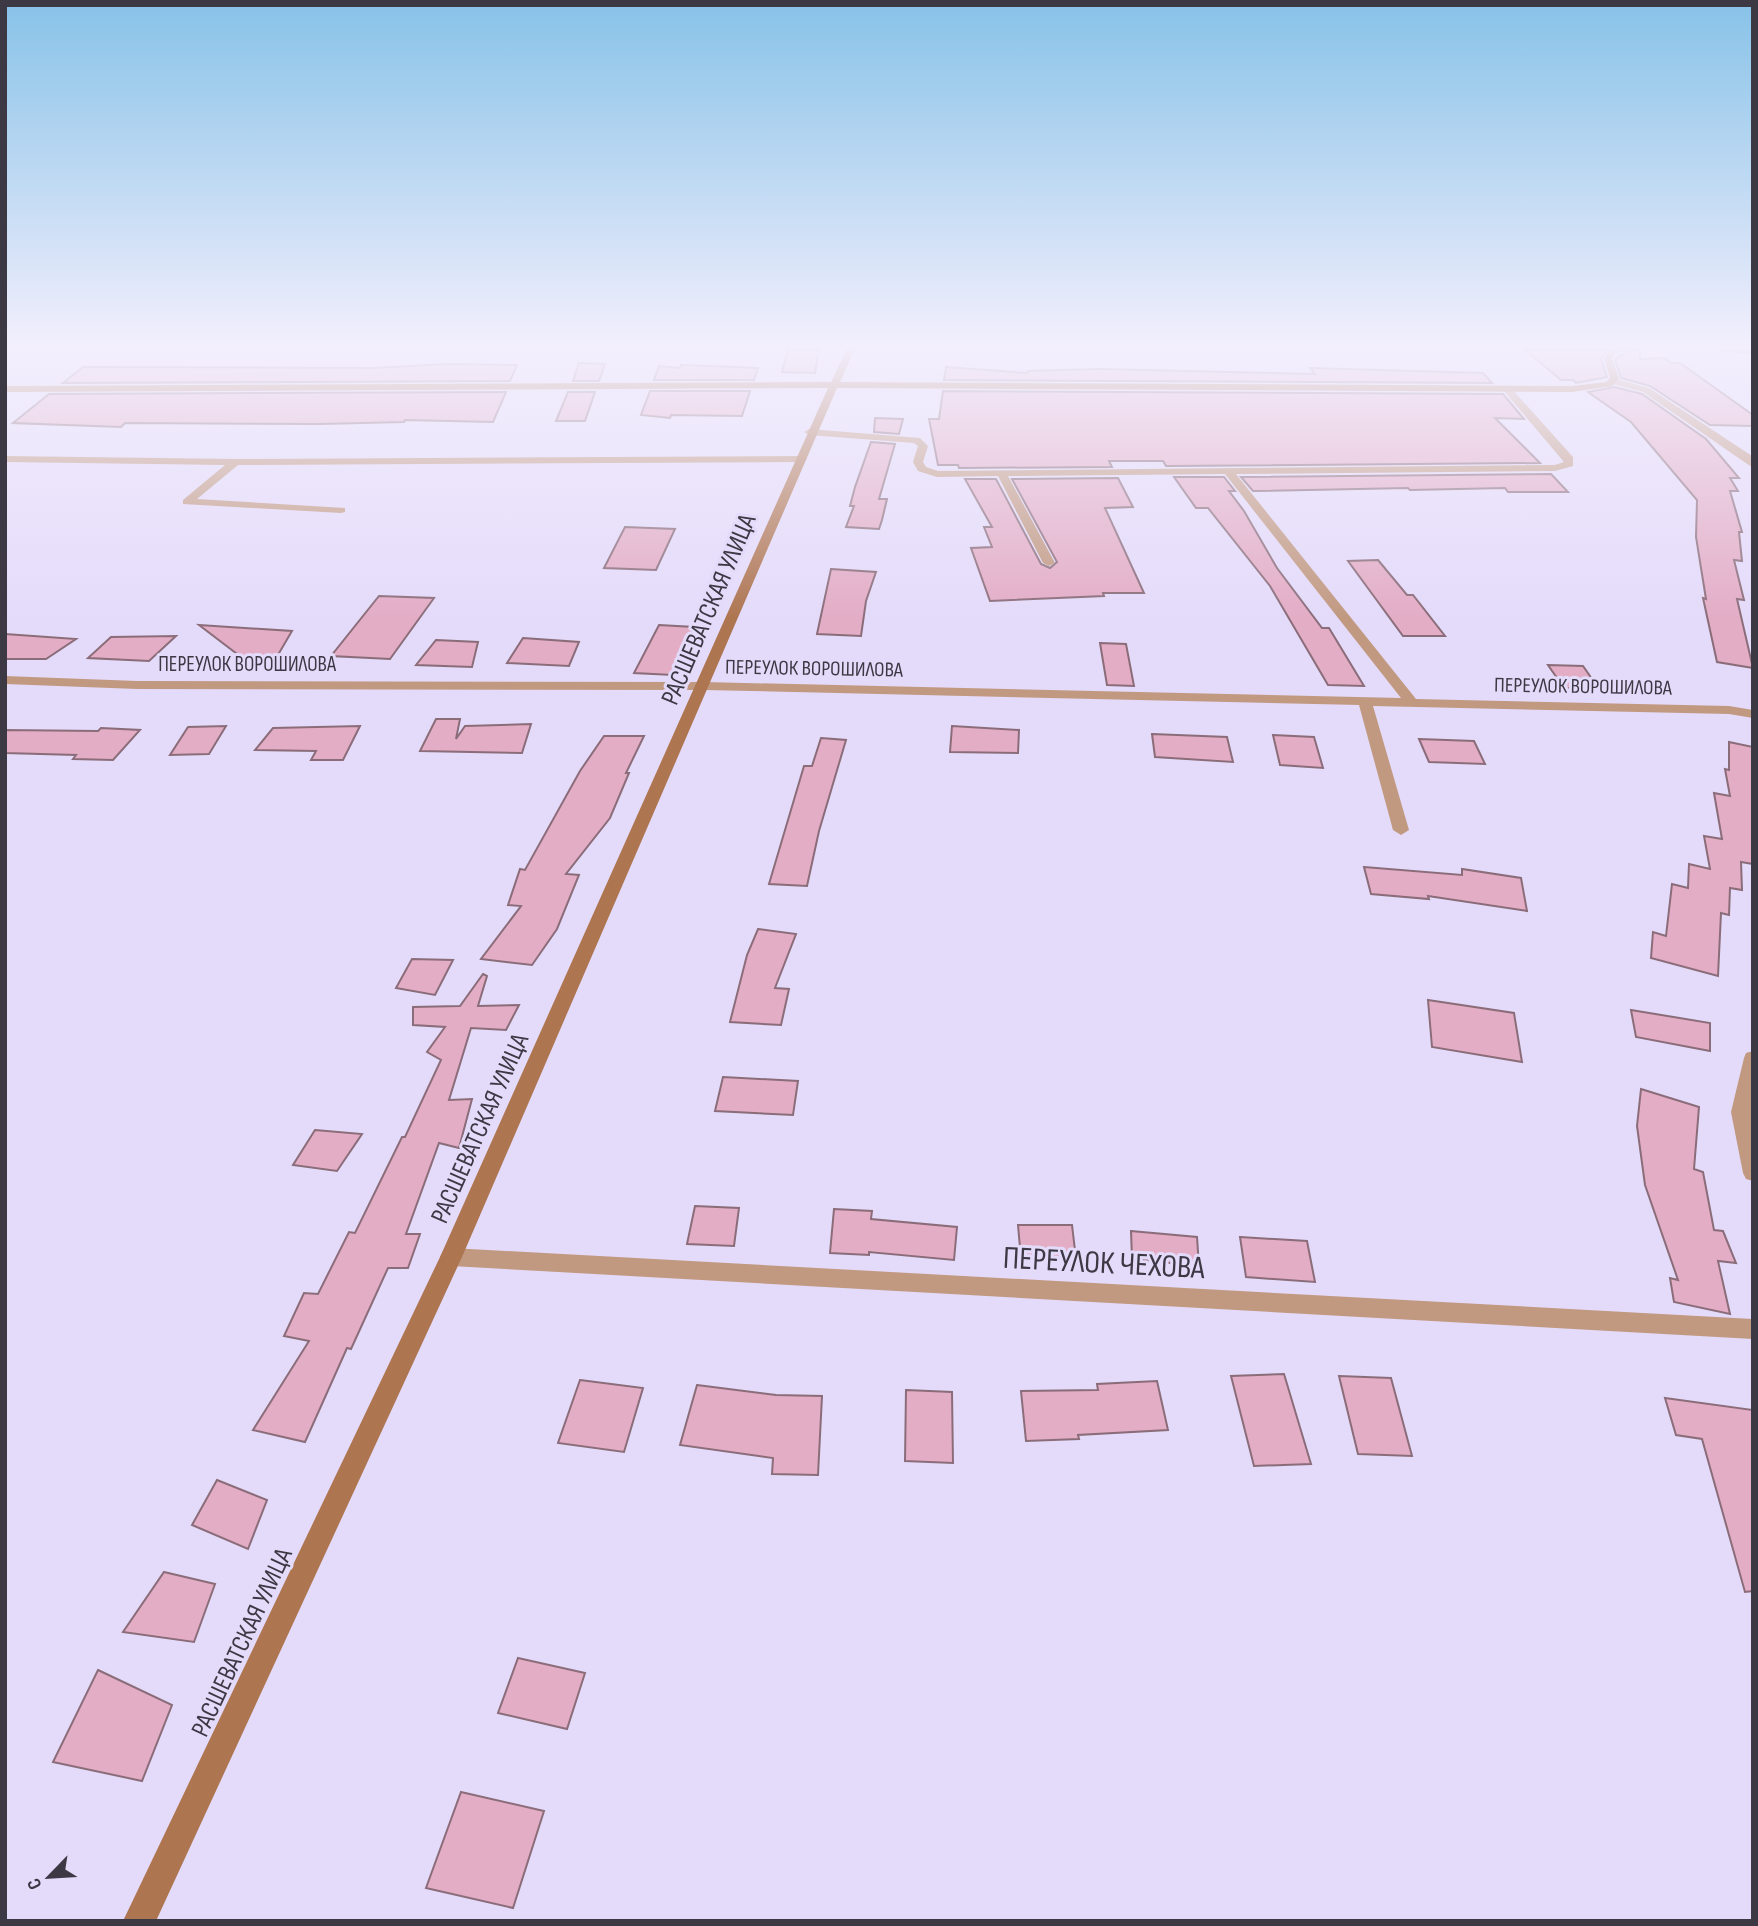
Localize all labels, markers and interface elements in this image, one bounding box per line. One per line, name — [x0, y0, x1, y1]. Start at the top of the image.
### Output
street label: РАСШЕВАТСКАЯ УЛИЦА — [655, 509, 764, 710]
street label: ПЕРЕУЛОК ВОРОШИЛОВА — [158, 652, 337, 677]
street label: ПЕРЕУЛОК ВОРОШИЛОВА — [725, 654, 904, 683]
street label: ПЕРЕУЛОК ВОРОШИЛОВА — [1494, 672, 1673, 701]
street label: РАСШЕВАТСКАЯ УЛИЦА — [425, 1028, 536, 1228]
street label: ПЕРЕУЛОК ЧЕХОВА — [1002, 1239, 1206, 1288]
street label: РАСШЕВАТСКАЯ УЛИЦА — [185, 1543, 300, 1742]
north arrow — [14, 1842, 84, 1912]
text: С — [22, 1874, 47, 1893]

